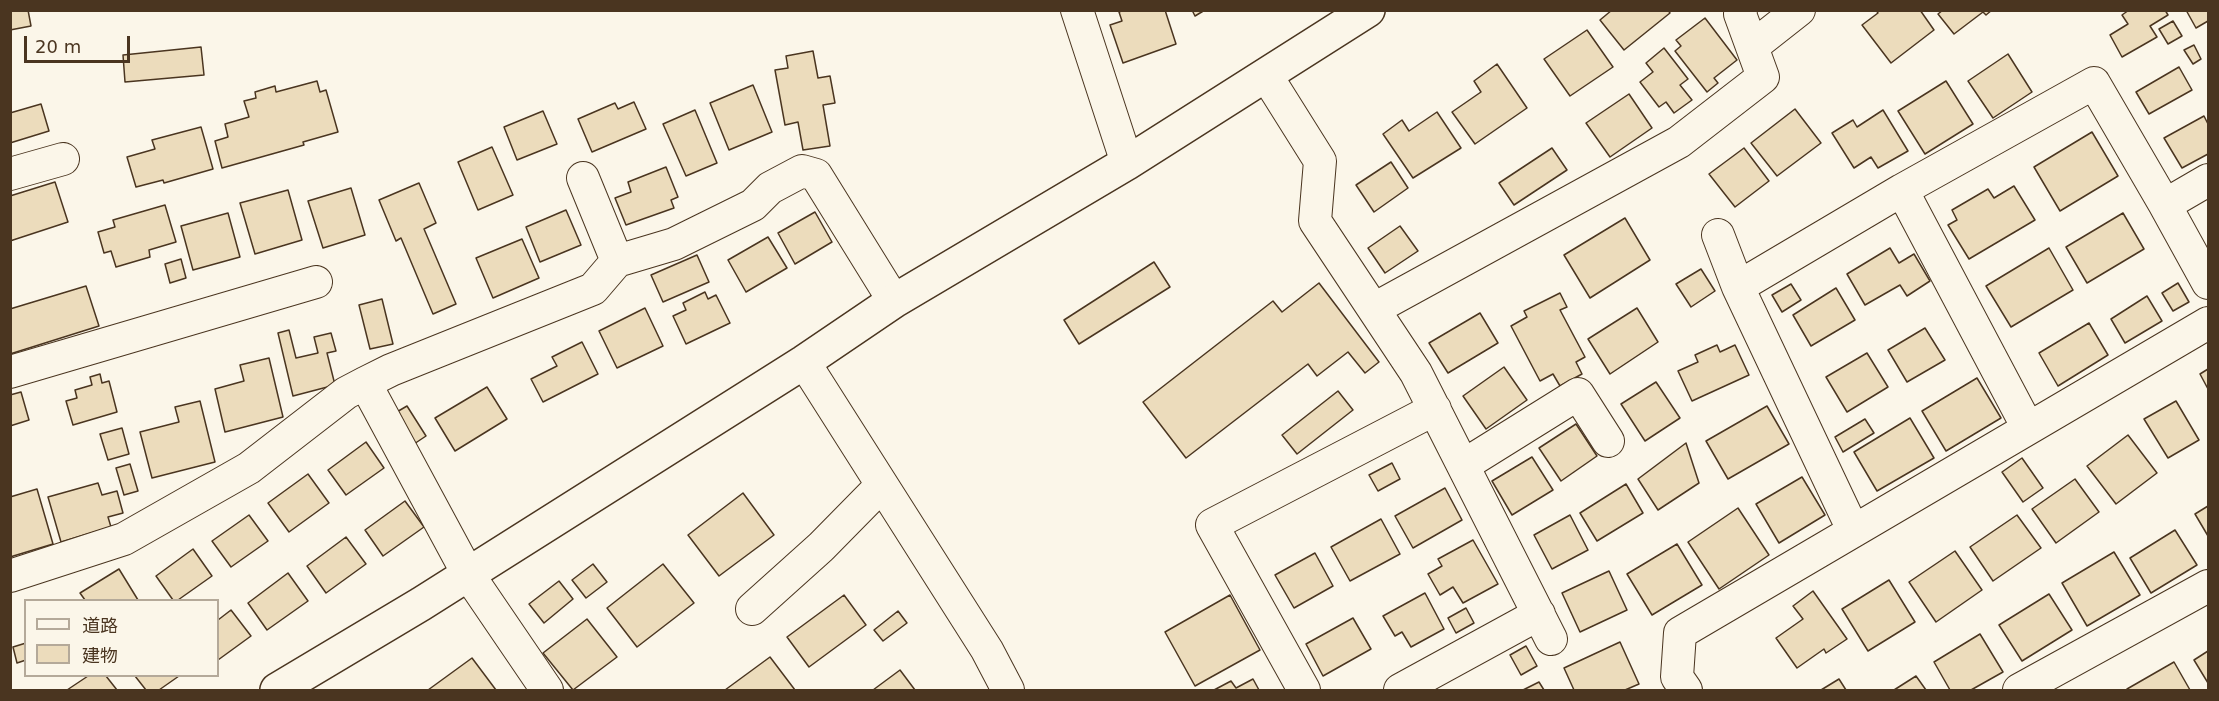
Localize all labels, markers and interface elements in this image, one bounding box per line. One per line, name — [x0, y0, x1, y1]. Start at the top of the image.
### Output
scale bar — [27, 24, 134, 62]
text: 20 m — [35, 36, 81, 57]
legend — [24, 599, 219, 677]
text: 道路 — [82, 615, 118, 636]
text: 建物 — [82, 645, 118, 666]

